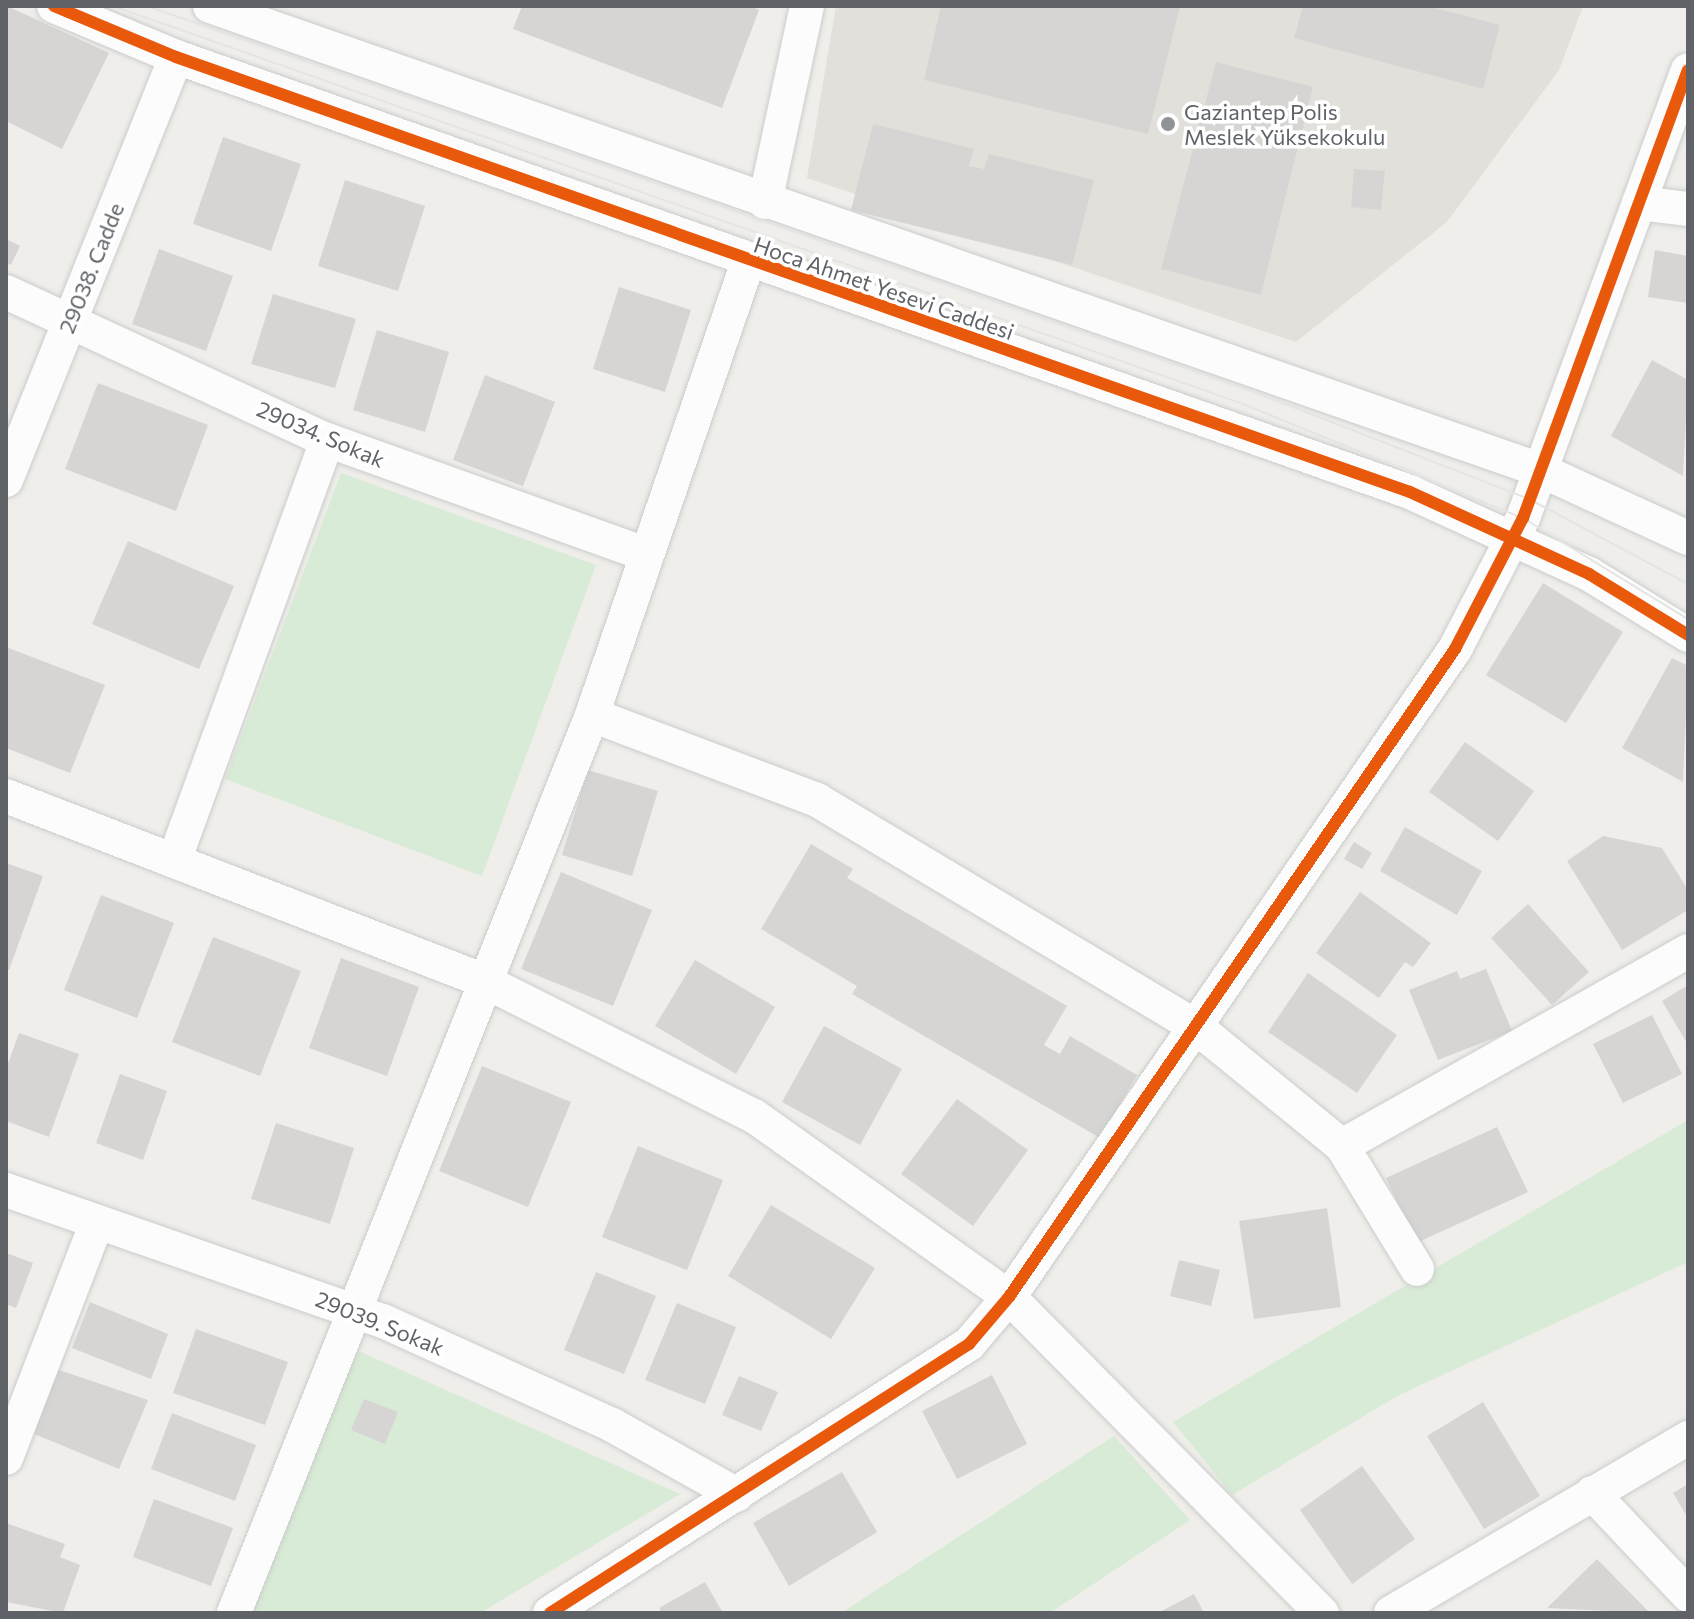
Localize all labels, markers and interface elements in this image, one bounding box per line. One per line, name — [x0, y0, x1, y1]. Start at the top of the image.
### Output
place label: Gaziantep Polis Meslek Yüksekokulu — [1184, 98, 1385, 150]
marker: Gaziantep Polis Meslek Yüksekokulu — [1159, 115, 1177, 133]
street label: 29038. Cadde — [53, 199, 129, 337]
street label: Hoca Ahmet Yesevi Caddesi — [750, 231, 1018, 345]
street label: 29034. Sokak — [253, 395, 389, 473]
street label: 29039. Sokak — [312, 1285, 448, 1361]

